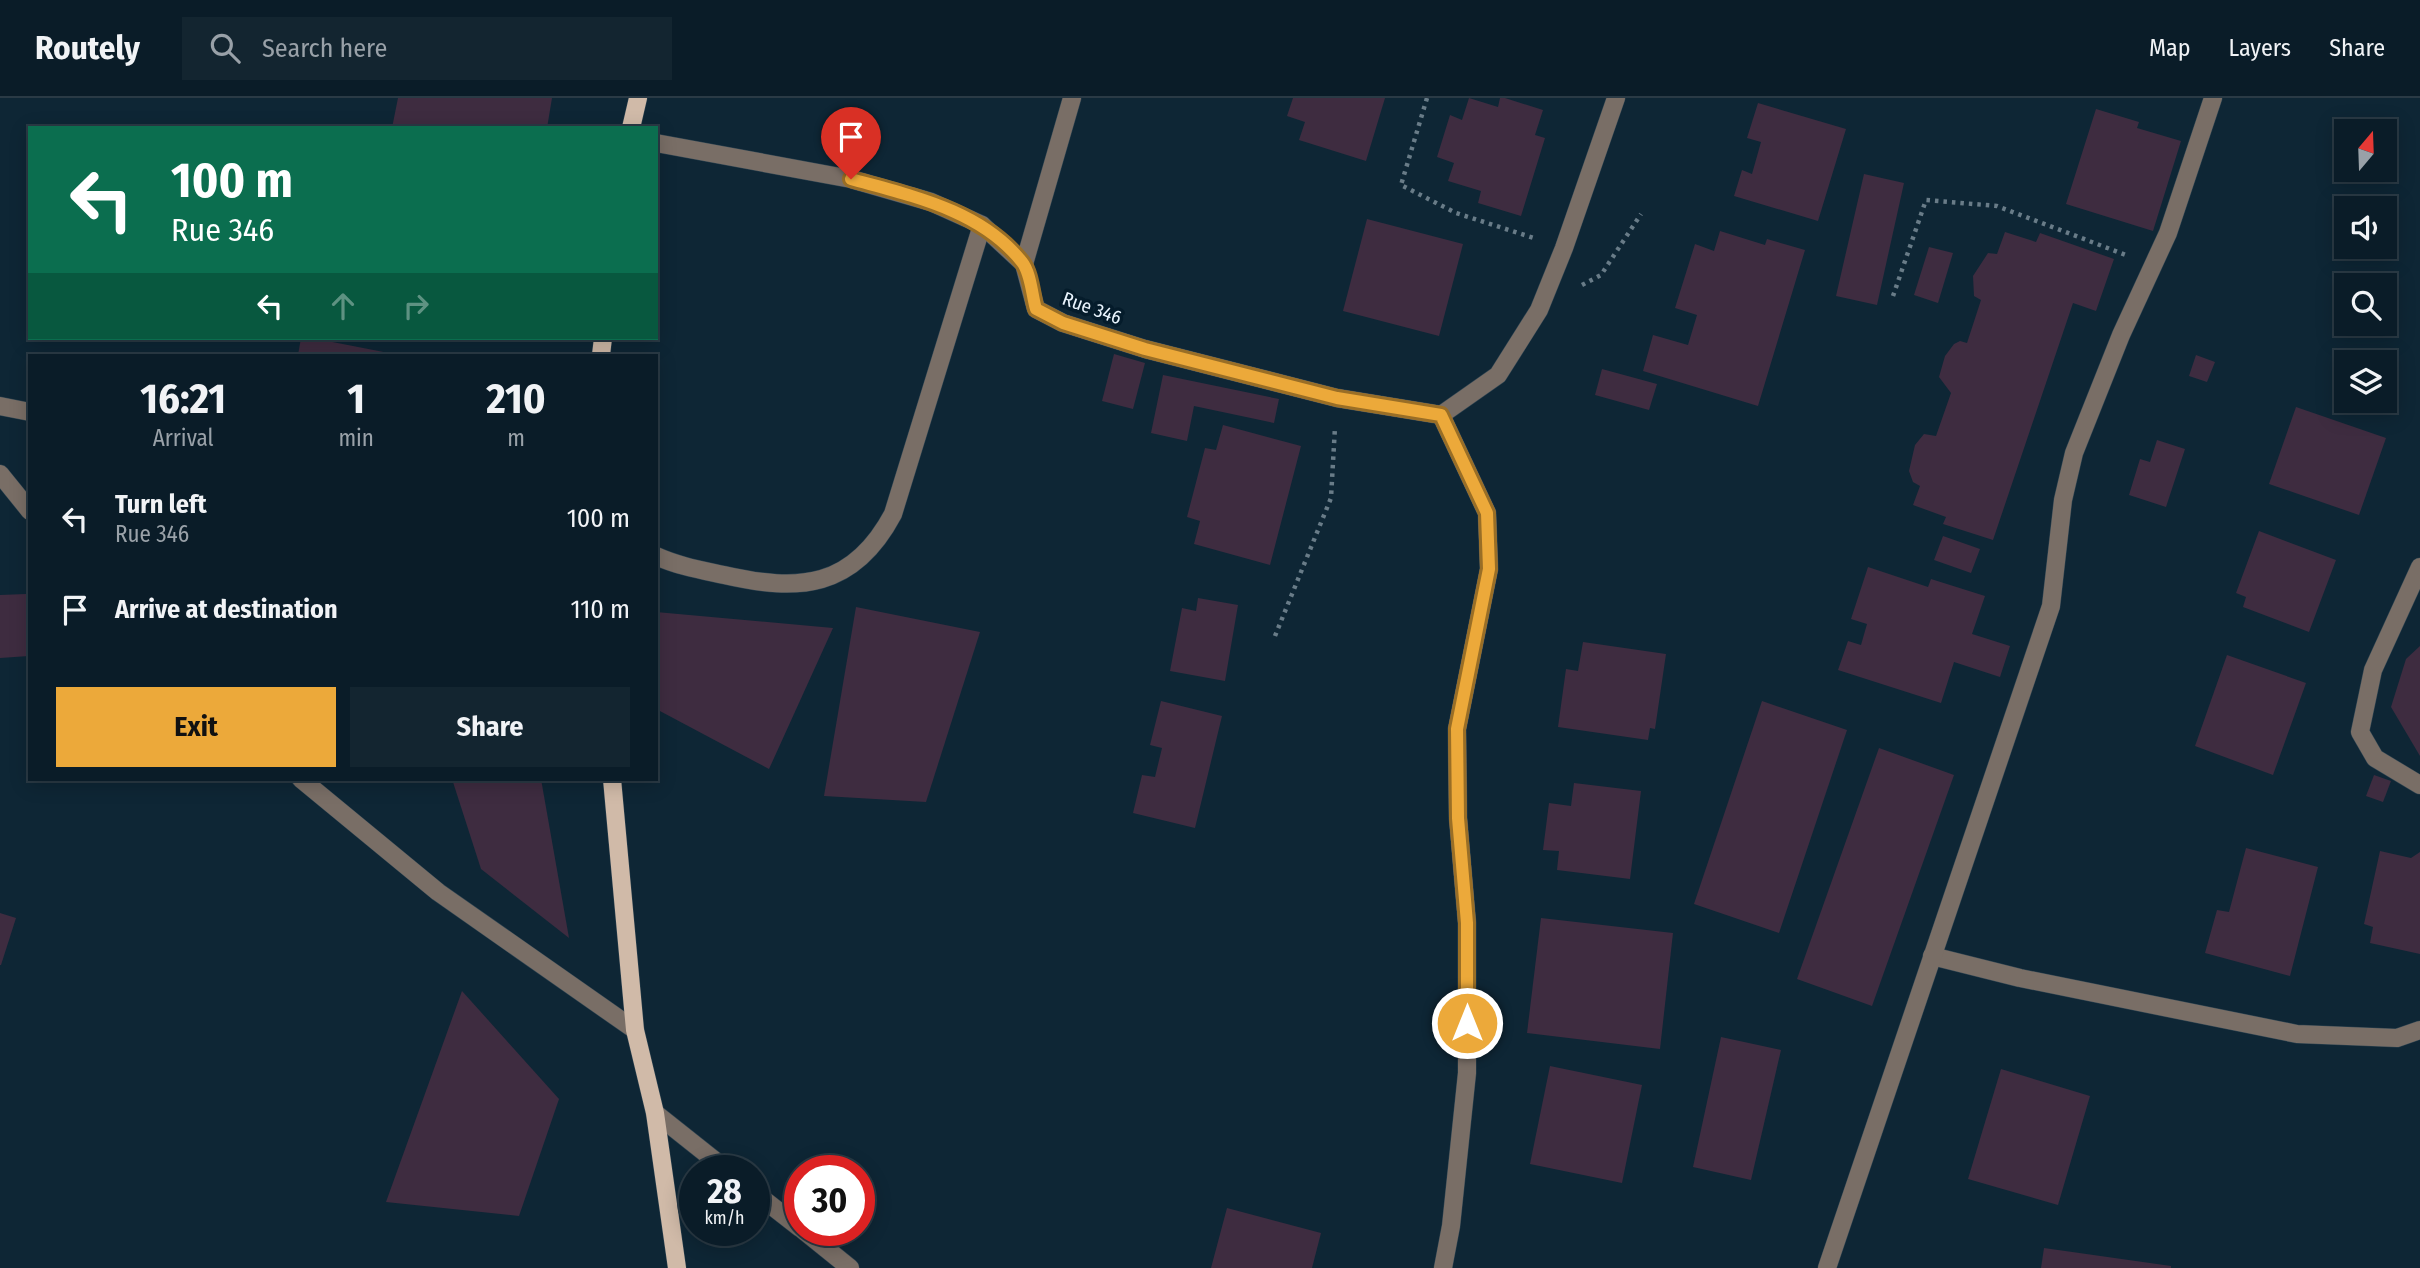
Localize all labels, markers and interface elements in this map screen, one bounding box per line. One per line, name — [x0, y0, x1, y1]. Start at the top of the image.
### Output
search box — [182, 17, 672, 80]
text: Routely — [35, 28, 140, 68]
icon: search — [206, 29, 244, 67]
text: Search here — [262, 33, 387, 64]
text: Map — [2149, 34, 2191, 62]
text: Layers — [2229, 34, 2291, 62]
text: Share — [2329, 34, 2385, 62]
pin — [821, 107, 881, 179]
icon: arrive — [832, 118, 870, 156]
north arrow — [2334, 119, 2398, 182]
map controls — [2334, 119, 2397, 413]
text: 100 m — [171, 151, 293, 210]
icon: left — [56, 154, 147, 245]
button: sound — [2334, 196, 2397, 259]
text: Rue 346 — [171, 211, 274, 249]
button: search — [2334, 273, 2397, 336]
icon: left — [251, 287, 289, 325]
icon: ahead — [324, 287, 362, 325]
icon: right — [397, 287, 435, 325]
street label: Rue 346 — [1059, 287, 1125, 329]
button: layers — [2334, 350, 2397, 413]
text: 16:21 — [140, 374, 226, 424]
text: 1 — [347, 374, 365, 424]
text: 210 — [486, 374, 546, 424]
text: Arrival — [153, 424, 214, 452]
text: min — [338, 424, 374, 452]
text: m — [507, 424, 525, 452]
text: Turn left — [115, 489, 207, 520]
icon: left — [56, 500, 94, 538]
text: 100 m — [567, 503, 630, 534]
text: Rue 346 — [115, 520, 189, 548]
icon: arrive — [56, 591, 94, 629]
text: Arrive at destination — [115, 594, 338, 625]
text: 110 m — [570, 594, 630, 625]
button: Exit — [56, 687, 336, 767]
button: Share — [350, 687, 630, 767]
position arrow — [1430, 986, 1504, 1060]
speed limit sign: 30 — [784, 1155, 875, 1246]
text: 28 — [707, 1170, 742, 1212]
text: km/h — [704, 1207, 745, 1229]

